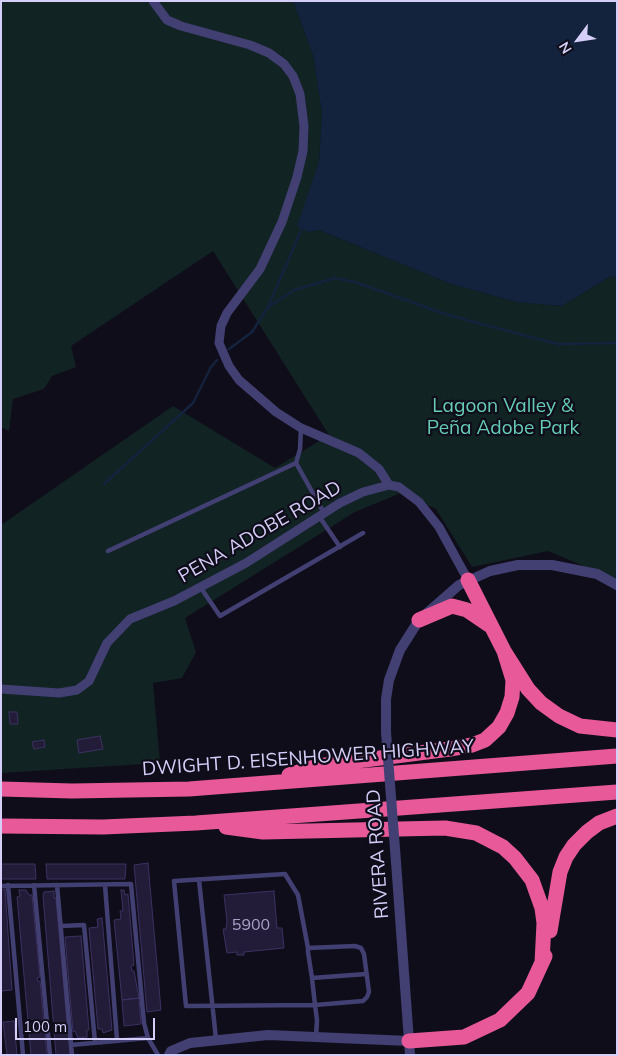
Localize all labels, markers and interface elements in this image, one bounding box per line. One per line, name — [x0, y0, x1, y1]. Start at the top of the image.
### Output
north arrow — [553, 15, 603, 65]
text: N — [555, 39, 576, 57]
park label: Lagoon Valley & Peña Adobe Park — [427, 395, 579, 439]
street label: PENA ADOBE ROAD — [175, 476, 345, 588]
street label: DWIGHT D. EISENHOWER HIGHWAY — [141, 735, 475, 781]
street label: RIVERA ROAD — [362, 788, 394, 920]
house number: 5900 — [232, 915, 270, 935]
scale bar — [18, 1008, 158, 1040]
text: 100 m — [23, 1017, 67, 1036]

